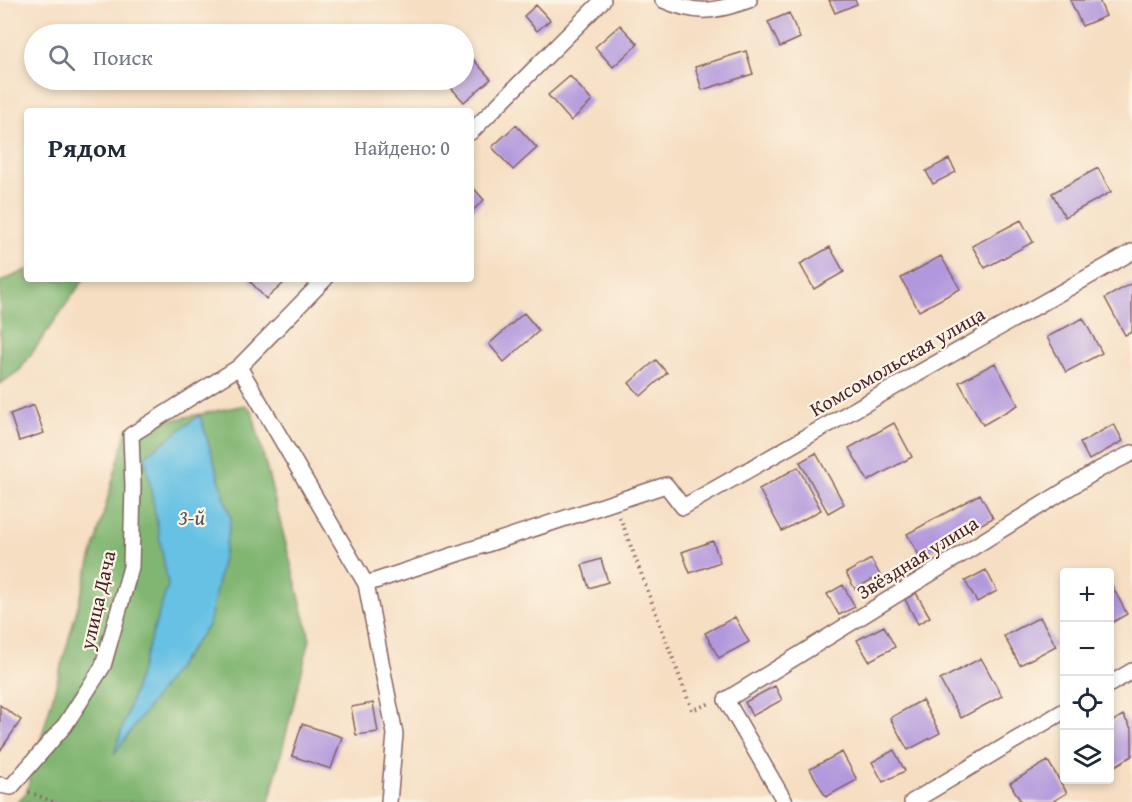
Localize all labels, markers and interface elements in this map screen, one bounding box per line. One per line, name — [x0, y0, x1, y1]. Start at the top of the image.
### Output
search box — [24, 24, 474, 90]
icon: search — [45, 41, 78, 74]
text: Поиск — [93, 41, 153, 73]
text: Рядом — [48, 128, 126, 167]
text: Найдено: 0 — [354, 133, 450, 162]
street label: Комсомольская улица — [804, 299, 990, 423]
water label: 3-й — [178, 502, 205, 533]
street label: Звёздная улица — [851, 508, 984, 606]
street label: улица Дача — [71, 547, 123, 653]
map controls — [1060, 568, 1114, 784]
button: + — [1060, 568, 1114, 622]
button: − — [1060, 622, 1114, 676]
button: locate — [1060, 676, 1114, 730]
button: layers — [1060, 730, 1114, 784]

